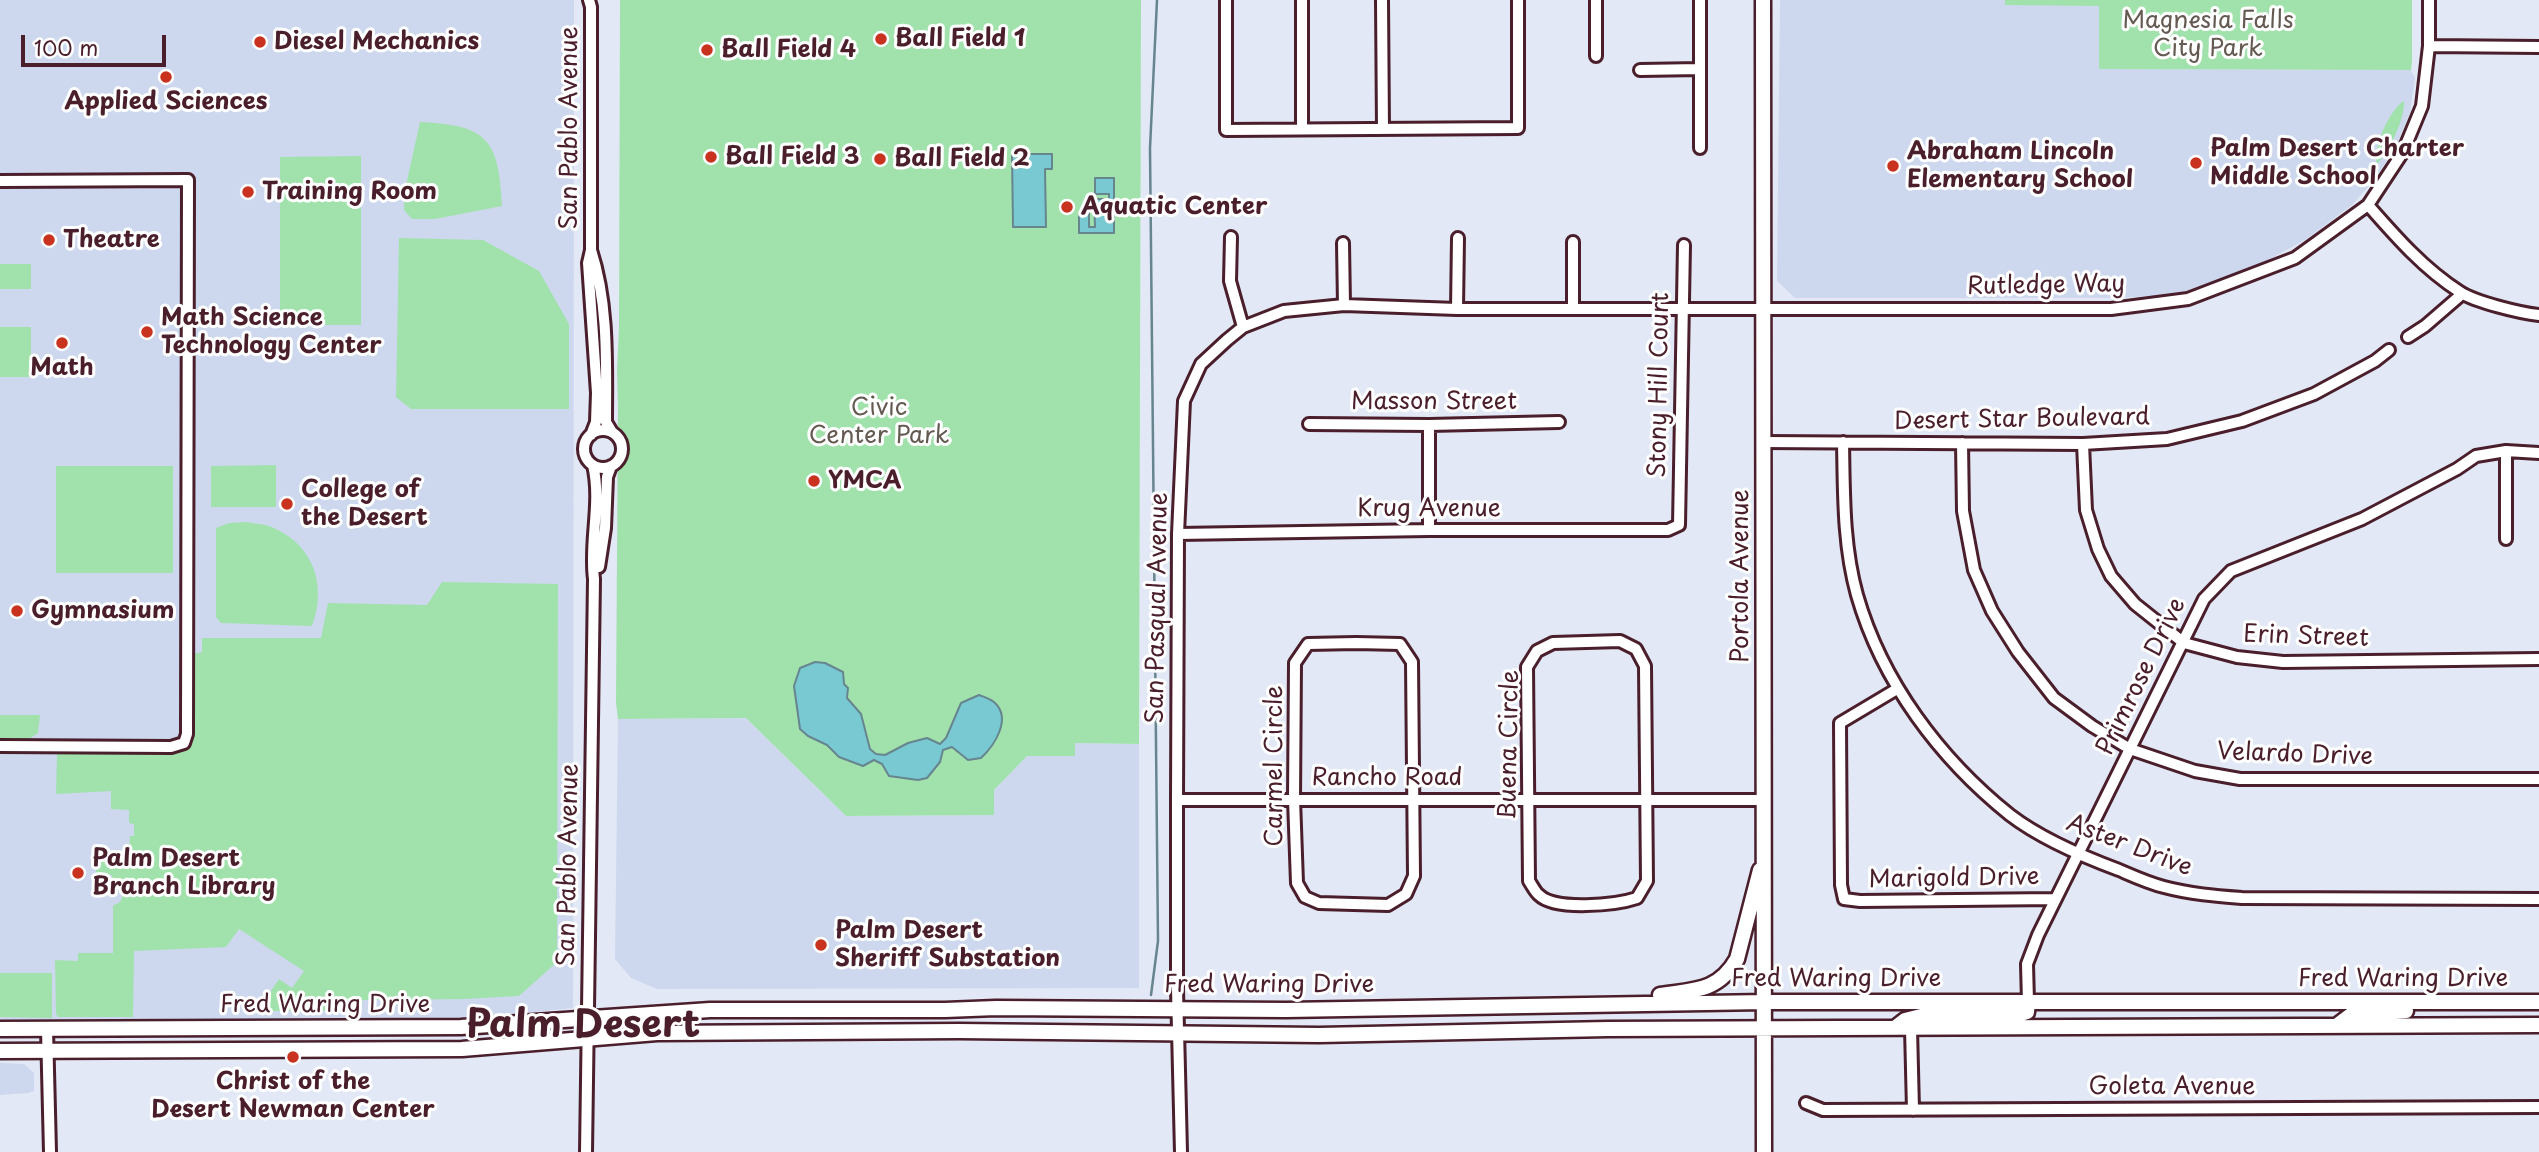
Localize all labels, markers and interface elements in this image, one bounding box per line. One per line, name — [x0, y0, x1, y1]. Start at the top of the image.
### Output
park label: Magnesia Falls City Park — [2122, 7, 2294, 63]
scale bar — [24, 21, 170, 65]
place label: Ball Field 1 — [895, 25, 1025, 53]
street label: San Pablo Avenue — [556, 26, 584, 230]
place label: Diesel Mechanics — [274, 28, 479, 56]
text: 100 m — [34, 31, 98, 63]
marker: Ball Field 1 — [873, 31, 889, 47]
marker: Diesel Mechanics — [252, 34, 268, 50]
place label: Ball Field 4 — [721, 36, 856, 64]
marker: Ball Field 4 — [699, 42, 715, 58]
marker: Applied Sciences — [158, 69, 174, 85]
place label: Applied Sciences — [65, 88, 267, 116]
place label: Palm Desert Charter Middle School — [2210, 135, 2464, 191]
place label: Abraham Lincoln Elementary School — [1907, 138, 2133, 194]
place label: Ball Field 3 — [725, 143, 859, 171]
place label: Ball Field 2 — [894, 145, 1030, 173]
marker: Ball Field 3 — [703, 149, 719, 165]
marker: Ball Field 2 — [872, 151, 888, 167]
marker: Palm Desert Charter Middle School — [2188, 155, 2204, 171]
marker: Abraham Lincoln Elementary School — [1885, 158, 1901, 174]
place label: Training Room — [262, 178, 437, 206]
marker: Training Room — [240, 184, 256, 200]
place label: Aquatic Center — [1081, 193, 1267, 221]
marker: Aquatic Center — [1059, 199, 1075, 215]
place label: Theatre — [63, 226, 160, 254]
marker: Theatre — [41, 232, 57, 248]
street label: Rutledge Way — [1967, 270, 2125, 302]
street label: Stony Hill Court — [1644, 292, 1676, 478]
place label: Math Science Technology Center — [161, 304, 382, 360]
marker: Math Science Technology Center — [139, 324, 155, 340]
marker: Math — [54, 335, 70, 351]
place label: Math — [30, 354, 94, 382]
street label: Masson Street — [1351, 388, 1517, 416]
park label: Civic Center Park — [809, 394, 949, 450]
street label: Desert Star Boulevard — [1894, 403, 2150, 437]
place label: YMCA — [828, 467, 902, 495]
marker: YMCA — [806, 473, 822, 489]
place label: College of the Desert — [301, 476, 428, 532]
street label: Portola Avenue — [1727, 489, 1755, 663]
street label: San Pasqual Avenue — [1142, 492, 1174, 724]
street label: Krug Avenue — [1357, 495, 1501, 523]
marker: College of the Desert — [279, 496, 295, 512]
street label: Primrose Drive — [2091, 594, 2193, 760]
place label: Gymnasium — [31, 597, 174, 625]
marker: Gymnasium — [9, 603, 25, 619]
street label: Erin Street — [2243, 620, 2369, 654]
street label: Buena Circle — [1494, 670, 1526, 820]
street label: Carmel Circle — [1261, 685, 1289, 847]
street label: Velardo Drive — [2217, 738, 2373, 772]
street label: San Pablo Avenue — [553, 763, 585, 967]
street label: Rancho Road — [1311, 764, 1463, 792]
street label: Aster Drive — [2062, 809, 2196, 883]
place label: Palm Desert Branch Library — [92, 845, 275, 901]
street label: Marigold Drive — [1868, 863, 2040, 895]
marker: Palm Desert Branch Library — [70, 865, 86, 881]
place label: Palm Desert Sheriff Substation — [835, 917, 1060, 973]
marker: Palm Desert Sheriff Substation — [813, 937, 829, 953]
street label: Fred Waring Drive — [1731, 965, 1941, 993]
street label: Fred Waring Drive — [2298, 965, 2508, 993]
street label: Fred Waring Drive — [1164, 971, 1374, 999]
street label: Fred Waring Drive — [220, 991, 430, 1019]
district label: Palm Desert — [466, 1004, 700, 1050]
marker: Christ of the Desert Newman Center — [285, 1049, 301, 1065]
place label: Christ of the Desert Newman Center — [151, 1068, 435, 1124]
street label: Goleta Avenue — [2089, 1073, 2255, 1101]

